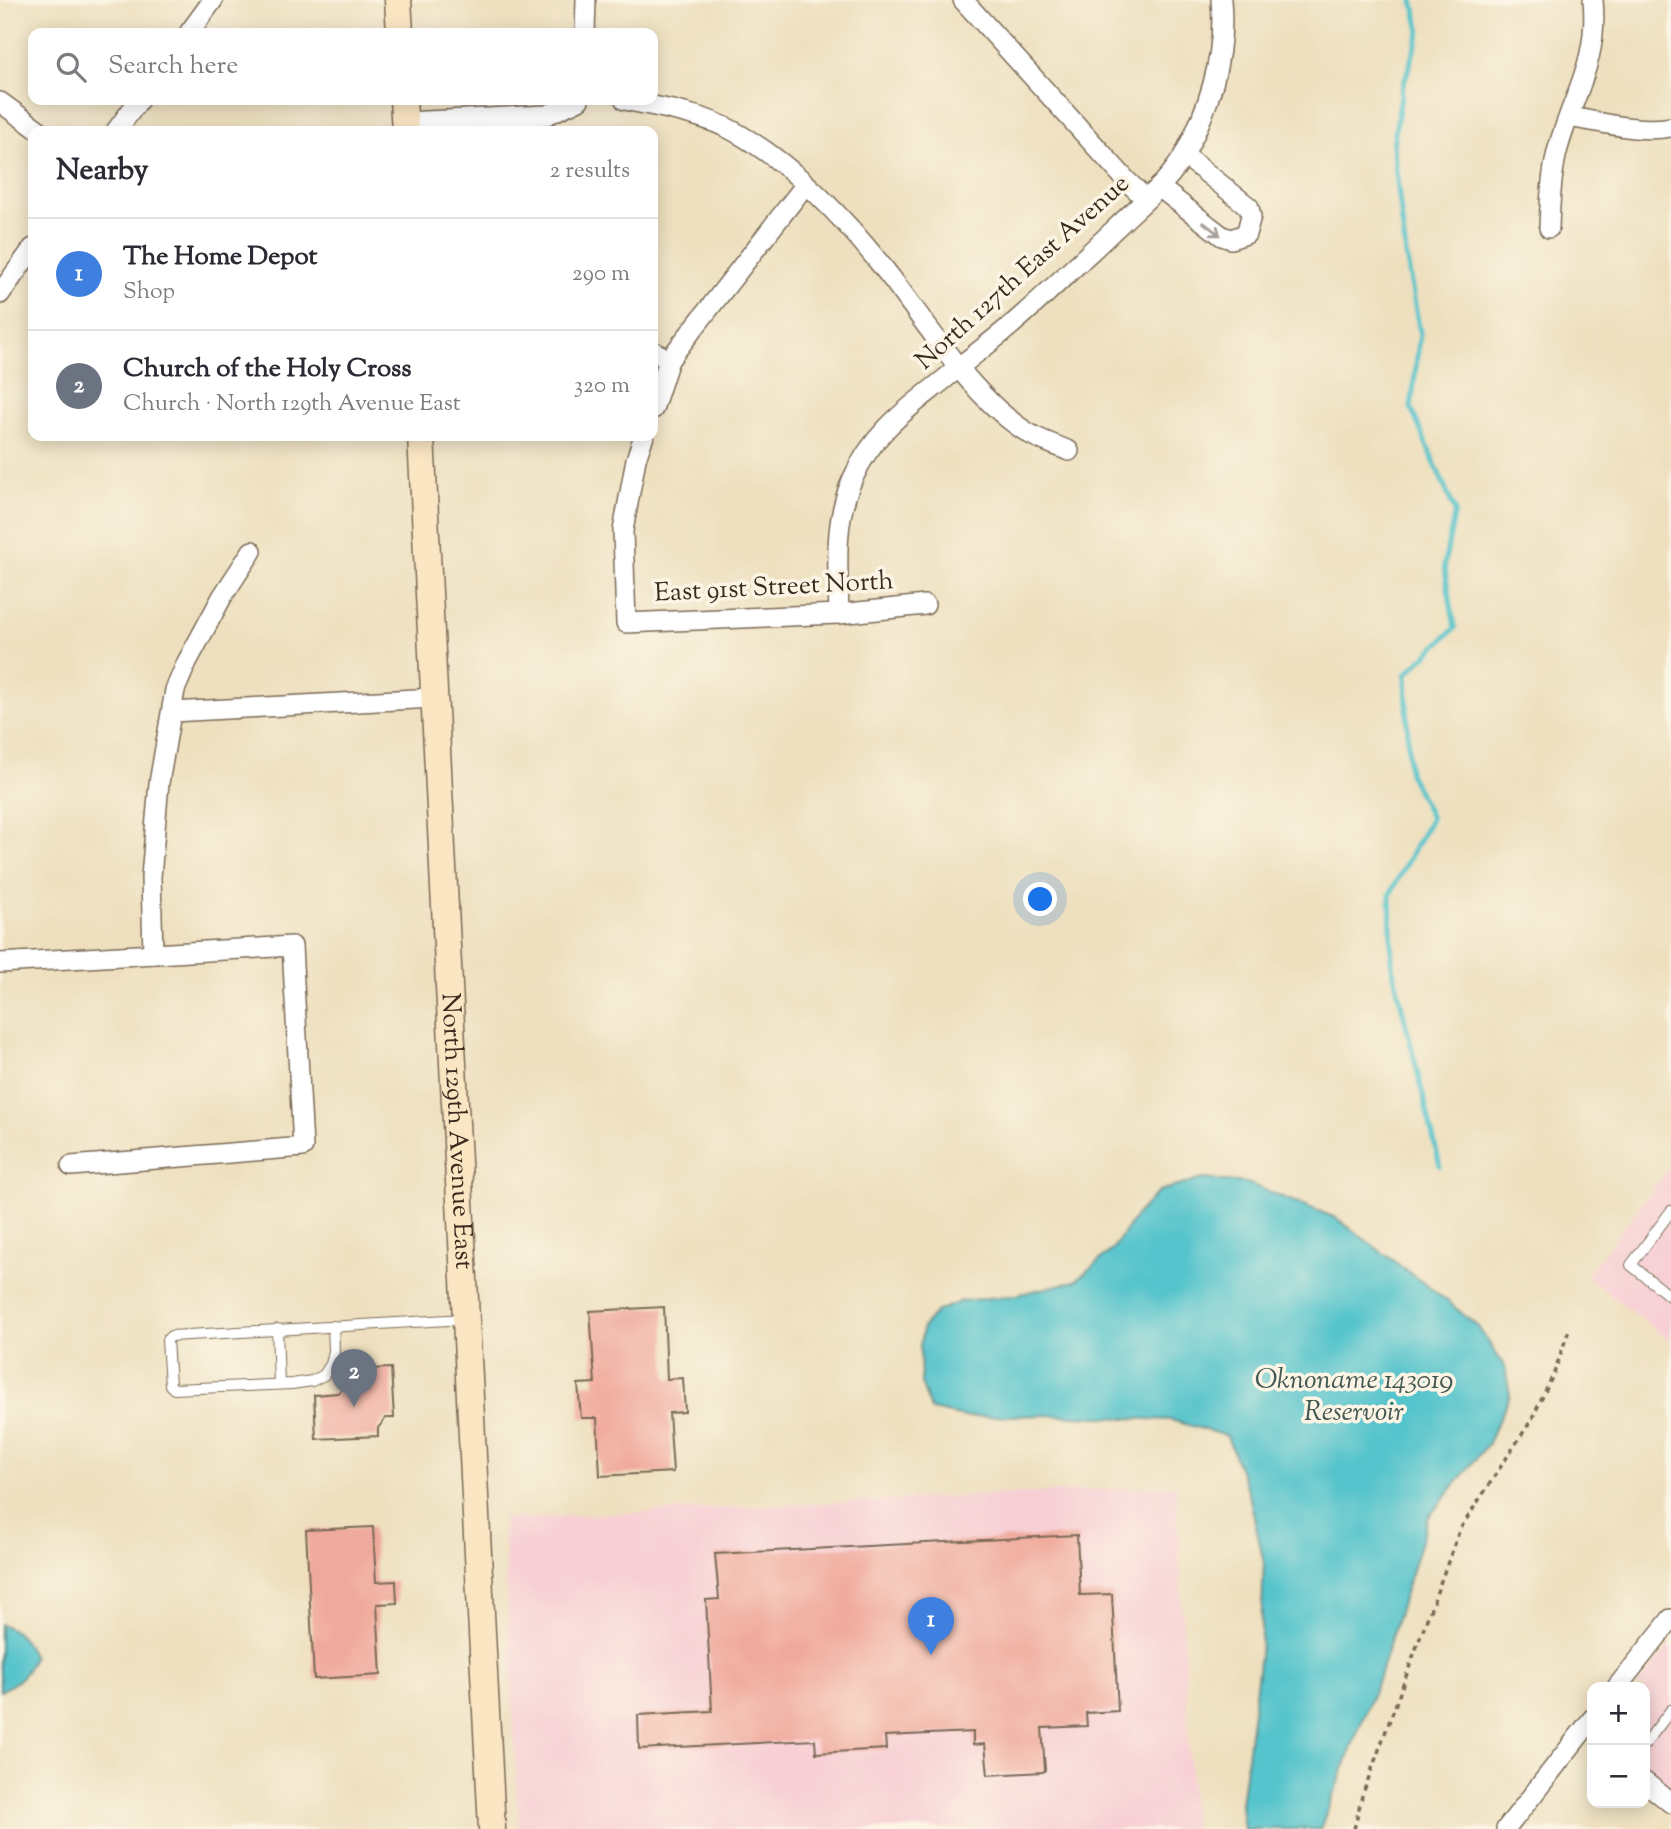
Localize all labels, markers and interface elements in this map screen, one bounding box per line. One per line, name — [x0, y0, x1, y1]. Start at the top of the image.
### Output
search box — [28, 28, 658, 105]
icon: search — [52, 48, 90, 86]
text: Search here — [108, 48, 238, 85]
text: Nearby — [56, 150, 148, 193]
text: 2 results — [550, 155, 630, 188]
street label: North 127th East Avenue — [908, 167, 1138, 379]
one-way arrow — [1203, 221, 1222, 236]
text: The Home Depot — [123, 239, 317, 276]
text: 1 — [75, 258, 83, 291]
text: 290 m — [572, 258, 630, 291]
text: Shop — [123, 276, 175, 309]
text: Church of the Holy Cross — [123, 351, 412, 388]
text: 2 — [74, 370, 84, 403]
text: 320 m — [574, 370, 630, 403]
text: Church · North 129th Avenue East — [123, 388, 461, 421]
street label: East 91st Street North — [653, 563, 895, 613]
your location — [1023, 882, 1057, 916]
street label: North 129th Avenue East — [431, 992, 482, 1270]
pin: 2 — [331, 1349, 377, 1407]
water label: Oknoname 143019 Reservoir — [1255, 1361, 1453, 1433]
pin: 1 — [908, 1597, 954, 1655]
map controls — [1587, 1682, 1650, 1808]
button: + — [1587, 1682, 1650, 1745]
button: − — [1587, 1745, 1650, 1808]

